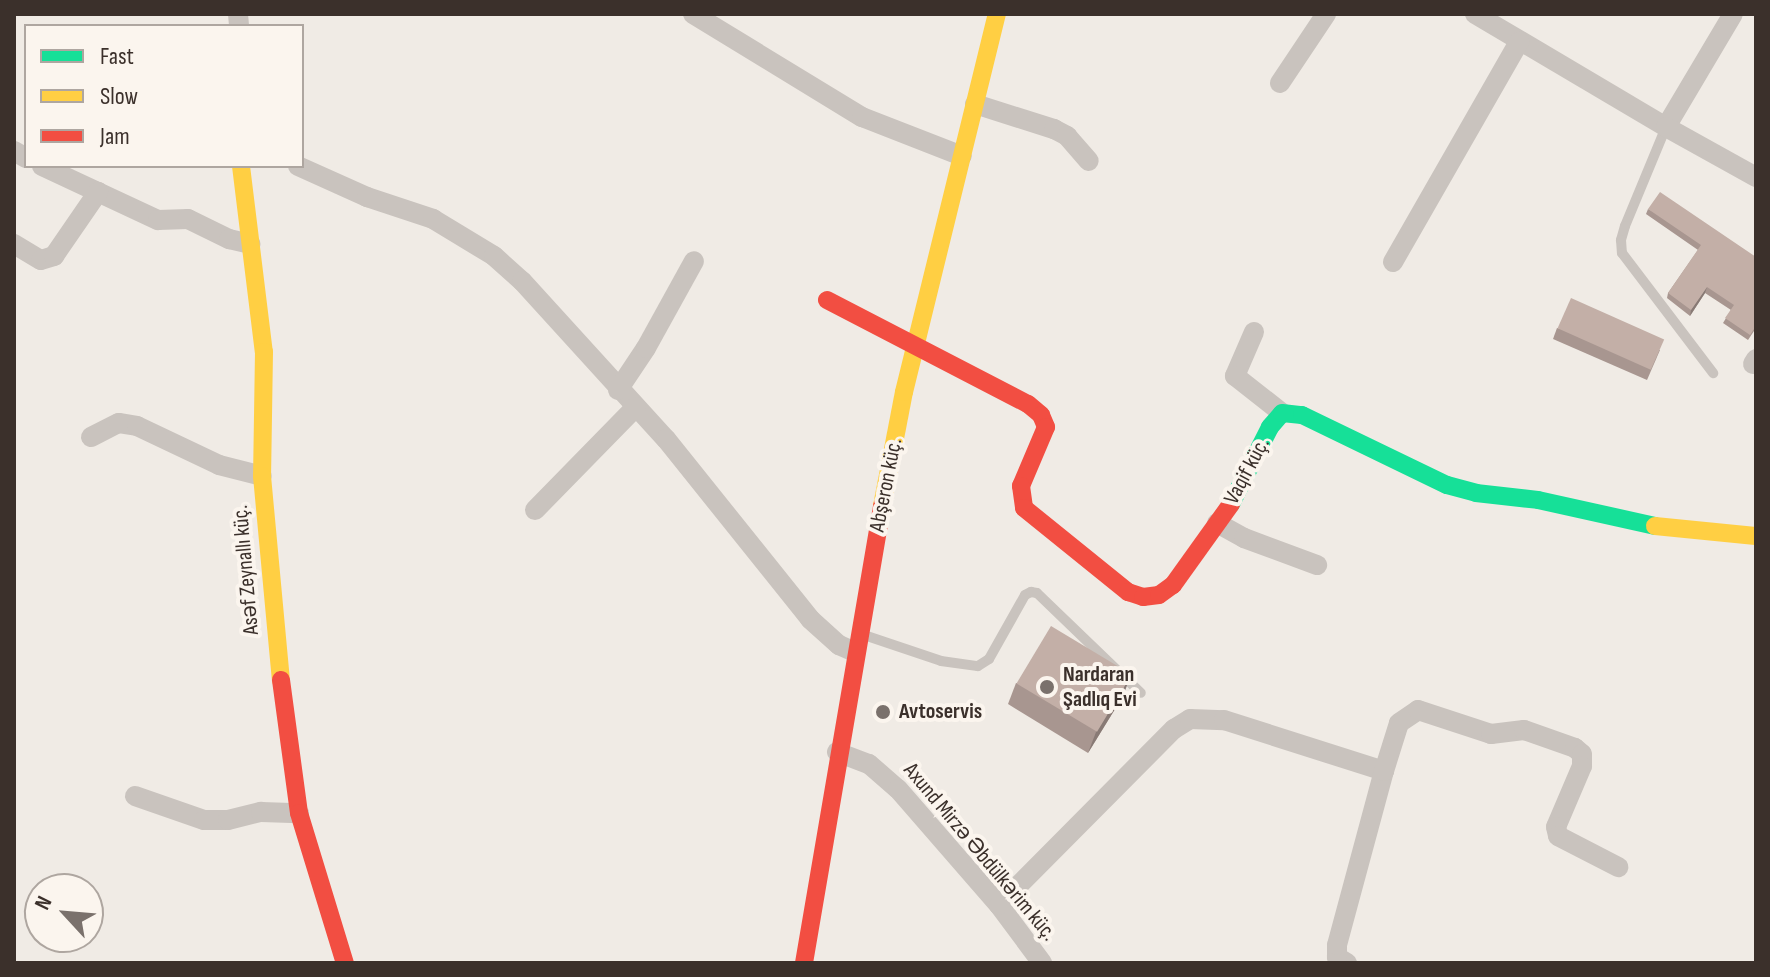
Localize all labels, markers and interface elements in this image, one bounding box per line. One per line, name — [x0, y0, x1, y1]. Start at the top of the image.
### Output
legend — [24, 24, 304, 168]
text: Fast — [100, 42, 134, 71]
text: Slow — [100, 82, 138, 111]
text: Jam — [100, 122, 130, 151]
street label: Vaqif küç. — [1218, 433, 1276, 509]
street label: Abşeron küç. — [864, 436, 908, 534]
street label: Asəf Zeynallı küç. — [227, 504, 265, 636]
place label: Nardaran Şadlıq Evi — [1063, 661, 1137, 712]
marker: Nardaran Şadlıq Evi — [1038, 678, 1056, 696]
place label: Avtoservis — [899, 699, 982, 725]
marker: Avtoservis — [874, 703, 892, 721]
street label: Axund Mirzə Əbdülkərim küç. — [898, 758, 1062, 946]
north arrow — [24, 873, 104, 953]
text: N — [29, 892, 58, 914]

